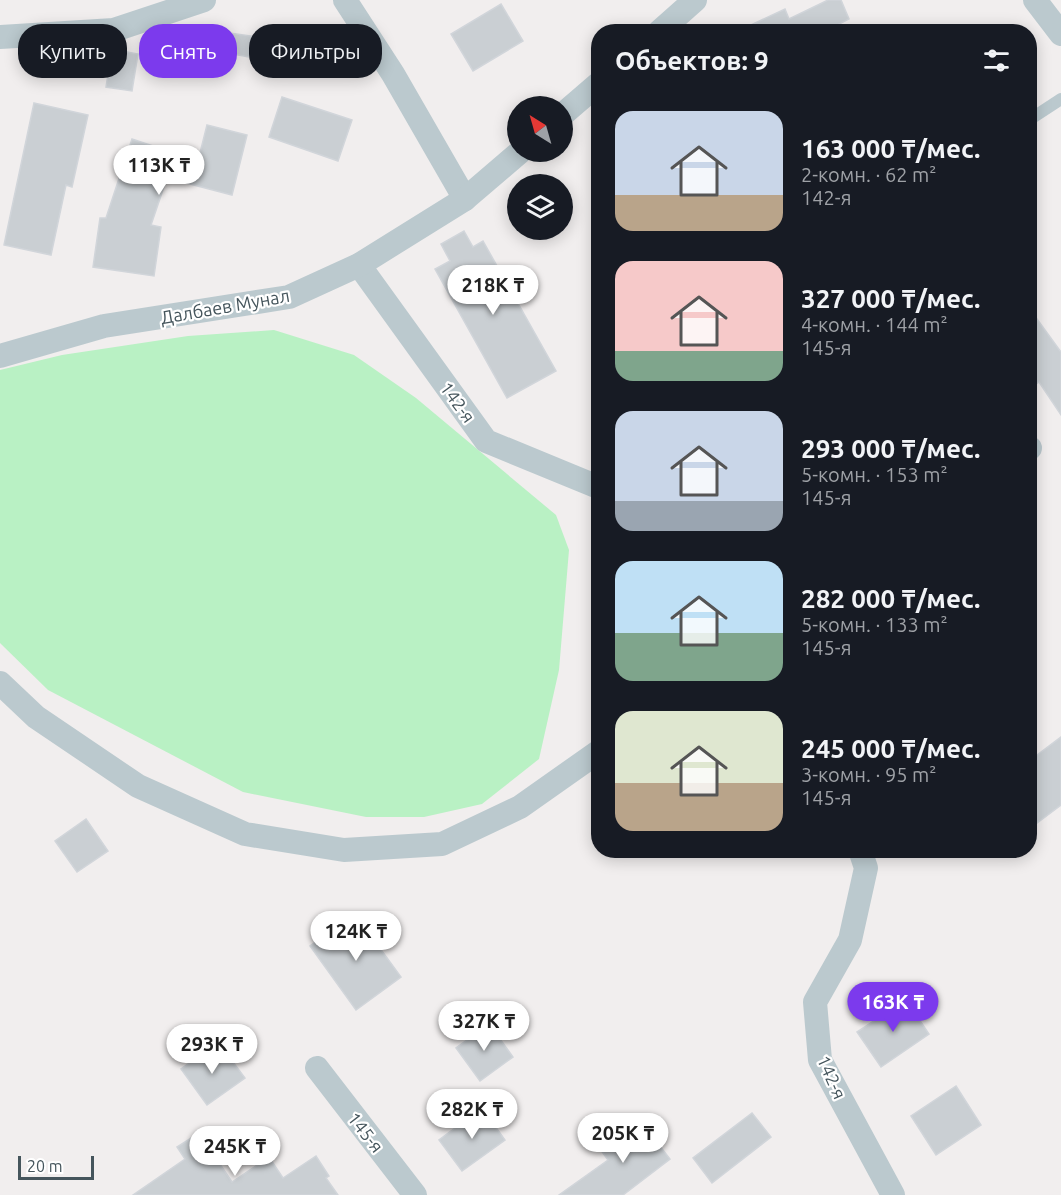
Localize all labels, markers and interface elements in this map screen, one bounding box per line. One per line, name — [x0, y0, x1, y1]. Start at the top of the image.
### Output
chip: Купить — [18, 24, 127, 78]
chip: Снять — [139, 24, 237, 78]
chip: Фильтры — [249, 24, 382, 78]
icon: filters — [980, 44, 1013, 77]
text: Объектов: 9 — [615, 46, 769, 75]
north arrow — [507, 96, 573, 162]
map controls — [507, 96, 573, 240]
text: 163 000 ₸/мес. — [801, 134, 980, 163]
icon: home — [663, 135, 735, 207]
pin: 113K ₸ — [110, 145, 208, 196]
text: 113K ₸ — [127, 153, 191, 176]
text: 2-комн. · 62 m² — [801, 163, 936, 186]
button: layers — [507, 174, 573, 240]
text: 142-я — [801, 186, 851, 209]
pin: 218K ₸ — [444, 265, 542, 316]
text: 218K ₸ — [461, 273, 525, 296]
text: 327 000 ₸/мес. — [801, 284, 980, 313]
street label: Далбаев Мунал — [159, 285, 291, 327]
icon: home — [663, 285, 735, 357]
text: 4-комн. · 144 m² — [801, 313, 948, 336]
text: 145-я — [801, 336, 851, 359]
street label: 142-я — [437, 378, 479, 426]
text: 293 000 ₸/мес. — [801, 434, 980, 463]
icon: home — [663, 435, 735, 507]
text: 5-комн. · 153 m² — [801, 463, 948, 486]
text: 145-я — [801, 486, 851, 509]
text: 282 000 ₸/мес. — [801, 584, 980, 613]
icon: home — [663, 585, 735, 657]
text: 5-комн. · 133 m² — [801, 613, 948, 636]
text: 145-я — [801, 636, 851, 659]
text: 245 000 ₸/мес. — [801, 734, 980, 763]
icon: home — [663, 735, 735, 807]
text: 3-комн. · 95 m² — [801, 763, 936, 786]
text: 145-я — [801, 786, 851, 809]
pin: 124K ₸ — [307, 911, 405, 962]
text: 124K ₸ — [324, 919, 388, 942]
pin: 163K ₸ — [844, 982, 942, 1033]
text: 163K ₸ — [861, 990, 925, 1013]
pin: 327K ₸ — [435, 1001, 533, 1052]
text: 327K ₸ — [452, 1009, 516, 1032]
pin: 293K ₸ — [163, 1024, 261, 1075]
text: 293K ₸ — [180, 1032, 244, 1055]
street label: 142-я — [814, 1052, 850, 1102]
pin: 282K ₸ — [423, 1089, 521, 1140]
text: 282K ₸ — [440, 1097, 504, 1120]
street label: 145-я — [344, 1108, 388, 1156]
pin: 205K ₸ — [574, 1113, 672, 1164]
text: 205K ₸ — [591, 1121, 655, 1144]
pin: 245K ₸ — [186, 1126, 284, 1177]
text: 245K ₸ — [203, 1134, 267, 1157]
scale bar — [18, 1153, 94, 1180]
text: 20 m — [27, 1157, 63, 1175]

